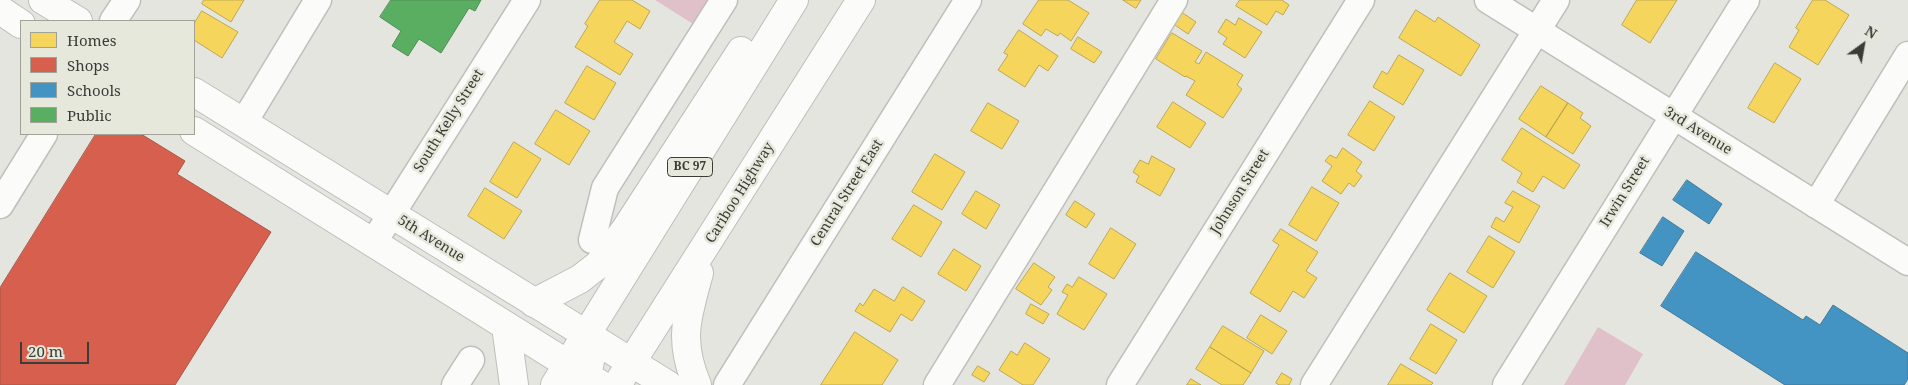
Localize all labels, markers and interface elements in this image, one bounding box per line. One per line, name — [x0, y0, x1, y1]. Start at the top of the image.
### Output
legend — [20, 20, 195, 135]
north arrow — [1838, 20, 1888, 70]
text: N — [1861, 21, 1881, 43]
text: Homes — [67, 30, 117, 50]
text: Shops — [67, 55, 109, 75]
street label: South Kelly Street — [411, 66, 487, 176]
text: Schools — [67, 80, 121, 100]
street label: 3rd Avenue — [1661, 104, 1735, 158]
text: Public — [67, 105, 112, 125]
street label: Central Street East — [807, 136, 887, 250]
street label: Cariboo Highway — [702, 140, 778, 246]
street label: Johnson Street — [1207, 146, 1273, 238]
street label: Irwin Street — [1597, 154, 1653, 230]
road number: BC 97 — [668, 158, 712, 176]
street label: 5th Avenue — [395, 212, 467, 266]
scale bar — [22, 332, 91, 364]
text: 20 m — [28, 341, 63, 361]

